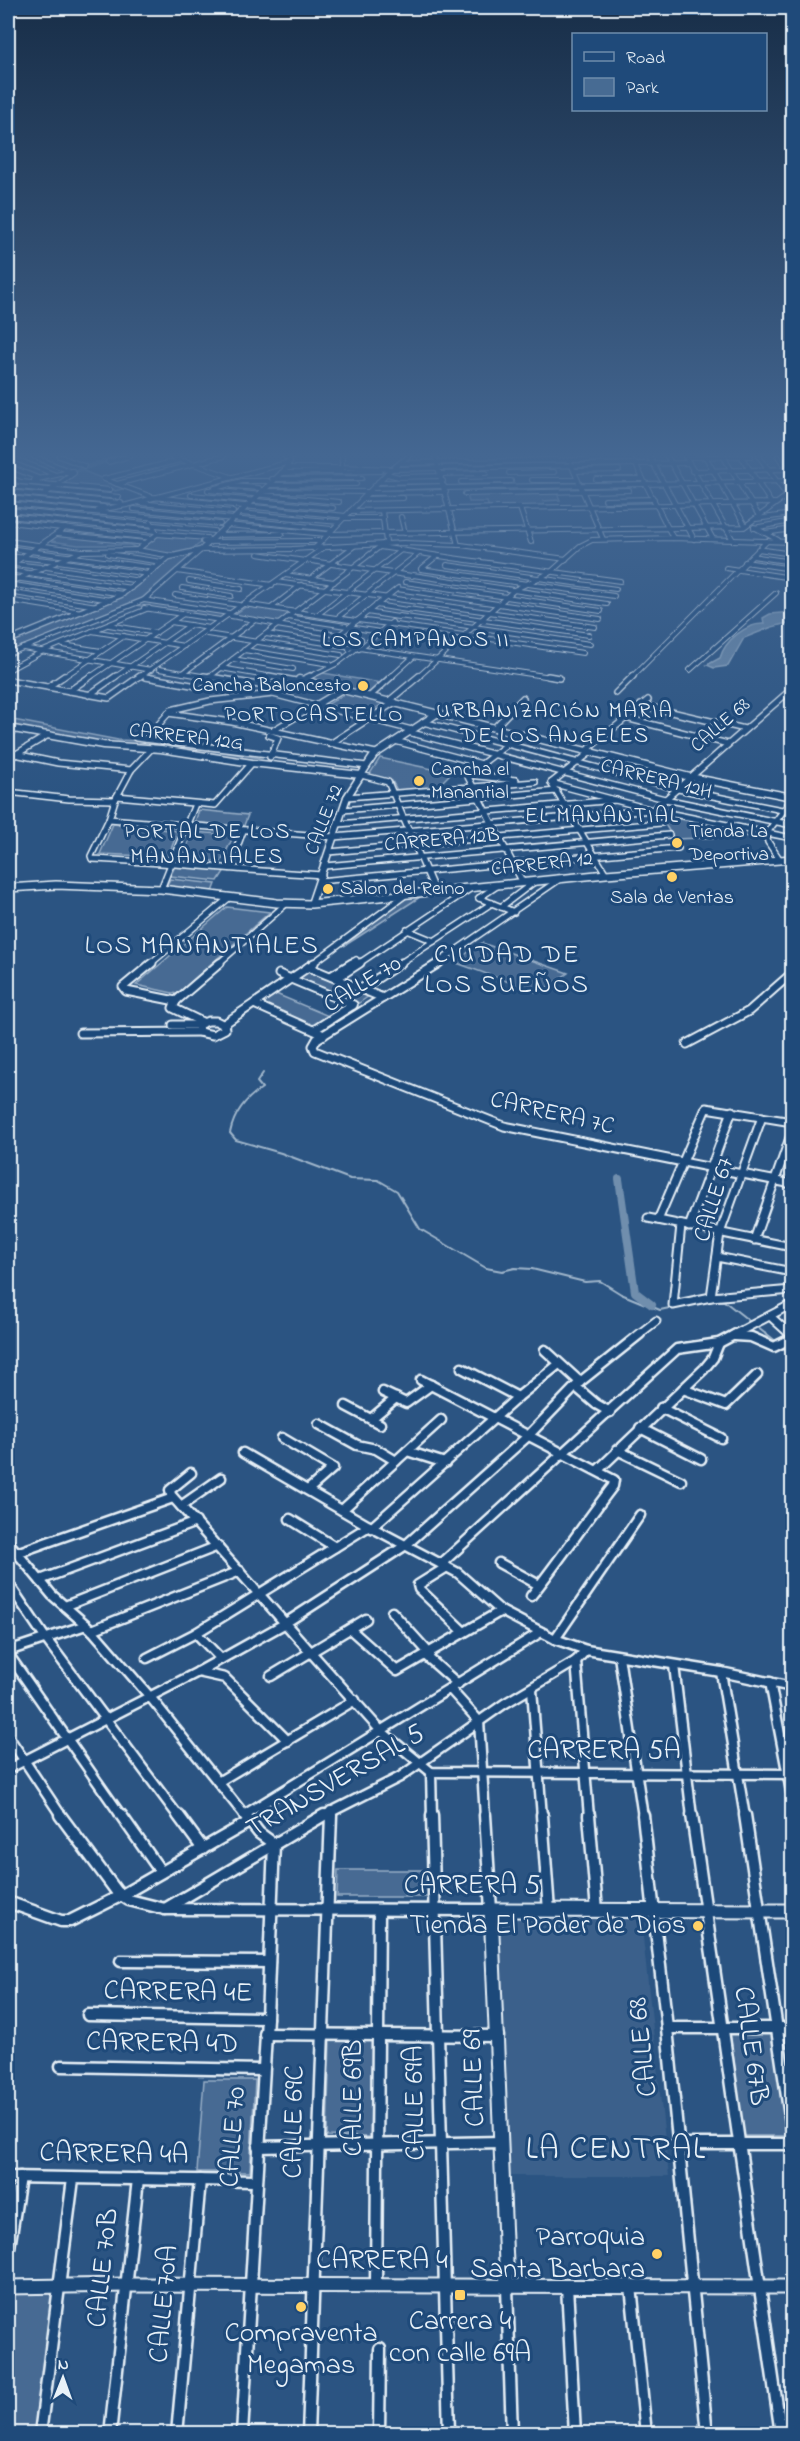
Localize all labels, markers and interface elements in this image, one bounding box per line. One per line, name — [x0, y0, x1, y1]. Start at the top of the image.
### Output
legend — [572, 33, 767, 111]
text: Road — [626, 46, 665, 72]
text: Park — [626, 76, 659, 102]
district label: LOS CAMPANOS II — [322, 625, 510, 657]
place label: Cancha Baloncesto — [192, 672, 351, 701]
marker: Cancha Baloncesto — [356, 679, 370, 693]
street label: CALLE 68 — [684, 692, 758, 760]
district label: URBANIZACIÓN MARIA DE LOS ANGELES — [436, 696, 674, 753]
district label: PORTOCASTELLO — [224, 700, 404, 732]
street label: CARRERA 12G — [127, 717, 245, 759]
street label: CARRERA 12H — [597, 752, 715, 808]
place label: Cancha el Manantial — [431, 756, 509, 808]
marker: Cancha el Manantial — [412, 774, 426, 788]
street label: CALLE 72 — [298, 780, 352, 859]
district label: EL MANANTIAL — [525, 801, 679, 833]
district label: PORTAL DE LOS MANANTIALES — [123, 817, 291, 874]
place label: Tienda La Deportiva — [688, 818, 769, 870]
street label: CARRERA 12B — [383, 822, 501, 860]
marker: Tienda La Deportiva — [670, 836, 684, 850]
street label: CARRERA 12 — [490, 845, 594, 885]
marker: Sala de Ventas — [665, 870, 679, 884]
place label: Salon del Reino — [340, 875, 465, 904]
marker: Salon del Reino — [321, 882, 335, 896]
place label: Sala de Ventas — [610, 884, 734, 913]
district label: LOS MANANTIALES — [85, 928, 319, 966]
district label: CIUDAD DE LOS SUEÑOS — [424, 937, 590, 1005]
street label: CALLE 70 — [317, 947, 409, 1023]
street label: CARRERA 7C — [487, 1083, 617, 1145]
street label: CALLE 67 — [686, 1153, 744, 1247]
street label: TRANSVERSAL 5 — [239, 1714, 433, 1850]
street label: CARRERA 5A — [527, 1731, 681, 1772]
street label: CARRERA 5 — [404, 1866, 540, 1907]
place label: Tienda El Poder de Dios — [409, 1906, 686, 1947]
marker: Tienda El Poder de Dios — [691, 1919, 705, 1933]
street label: CARRERA 4E — [103, 1971, 253, 2015]
street label: CALLE 67B — [721, 1984, 779, 2108]
street label: CALLE 68 — [618, 1995, 670, 2099]
street label: CARRERA 4D — [85, 2022, 239, 2066]
street label: CALLE 69 — [453, 2028, 497, 2128]
street label: CALLE 69B — [334, 2040, 375, 2156]
street label: CALLE 69A — [394, 2045, 438, 2161]
street label: CALLE 69C — [274, 2065, 316, 2179]
street label: CALLE 70 — [210, 2085, 258, 2189]
district label: LA CENTRAL — [526, 2127, 706, 2174]
street label: CARRERA 4A — [39, 2133, 189, 2177]
street label: CALLE 70B — [77, 2206, 131, 2330]
place label: Parroquia Santa Barbara — [470, 2218, 645, 2291]
street label: CARRERA 4 — [316, 2241, 448, 2282]
street label: CALLE 70A — [139, 2243, 191, 2365]
marker: Parroquia Santa Barbara — [650, 2247, 664, 2261]
marker: Carrera 4 con calle 69A — [453, 2288, 467, 2302]
marker: Compraventa Megamas — [294, 2300, 308, 2314]
place label: Carrera 4 con calle 69A — [389, 2302, 531, 2375]
place label: Compraventa Megamas — [224, 2314, 378, 2387]
north arrow — [33, 2348, 93, 2408]
text: N — [58, 2353, 69, 2377]

